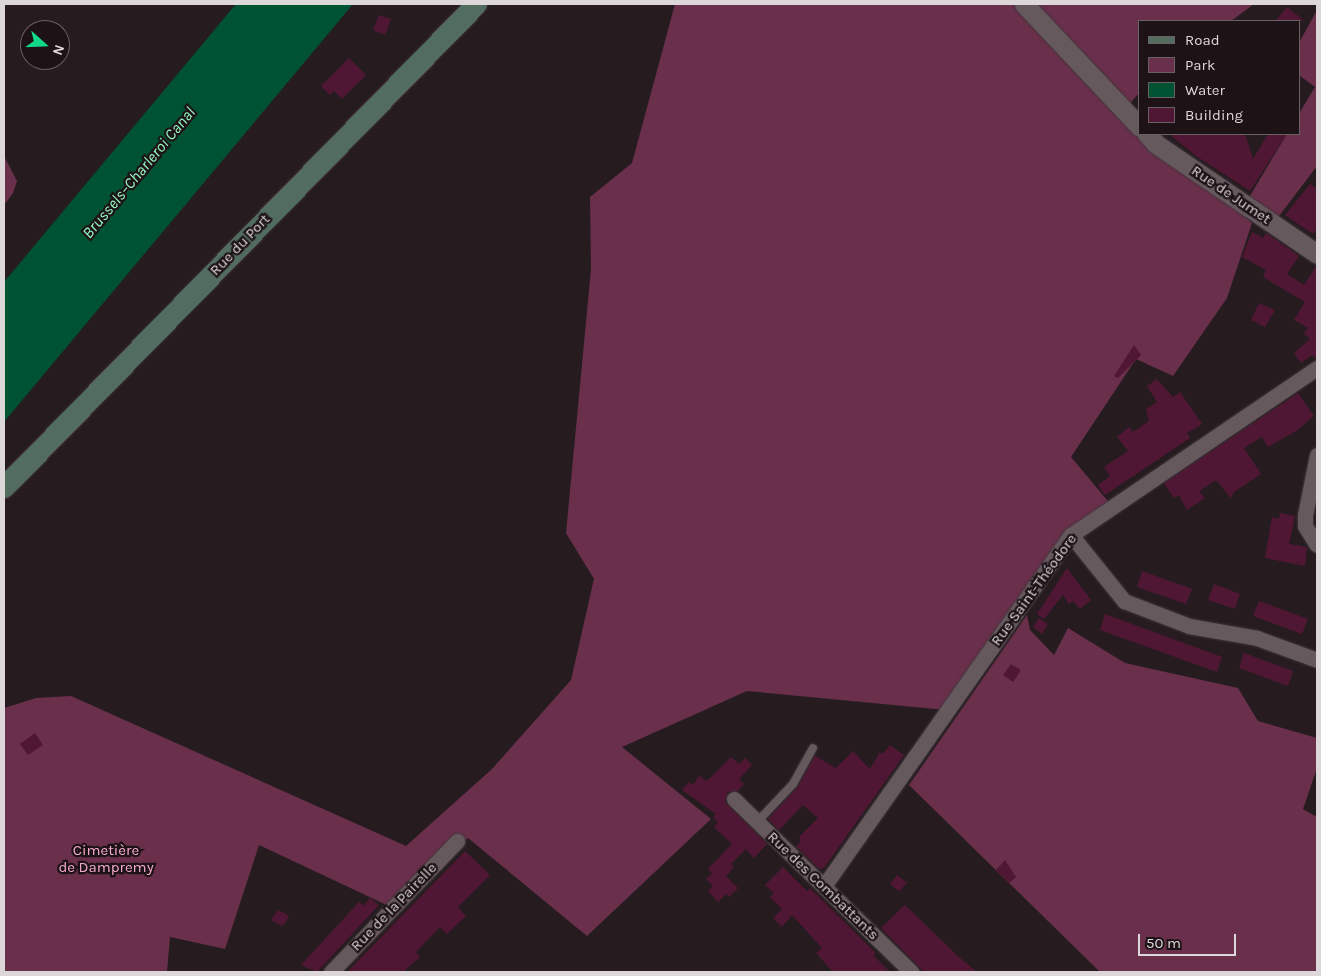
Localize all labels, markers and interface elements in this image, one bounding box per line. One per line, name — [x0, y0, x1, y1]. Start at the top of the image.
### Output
north arrow — [20, 20, 70, 70]
legend — [1138, 20, 1301, 135]
text: Road — [1185, 31, 1220, 49]
text: N — [49, 42, 68, 58]
text: Park — [1185, 56, 1215, 74]
text: Water — [1185, 81, 1225, 99]
water label: Brussels–Charleroi Canal — [78, 103, 200, 243]
text: Building — [1185, 106, 1243, 124]
street label: Rue de Jumet — [1188, 162, 1274, 228]
street label: Rue du Port — [206, 210, 274, 280]
street label: Rue Saint-Théodore — [987, 531, 1081, 649]
street label: Rue des Combattants — [763, 828, 883, 944]
park label: Cimetière de Dampremy — [58, 841, 154, 876]
street label: Rue de la Pairelle — [347, 859, 441, 955]
scale bar — [1141, 924, 1238, 956]
text: 50 m — [1146, 934, 1181, 952]

